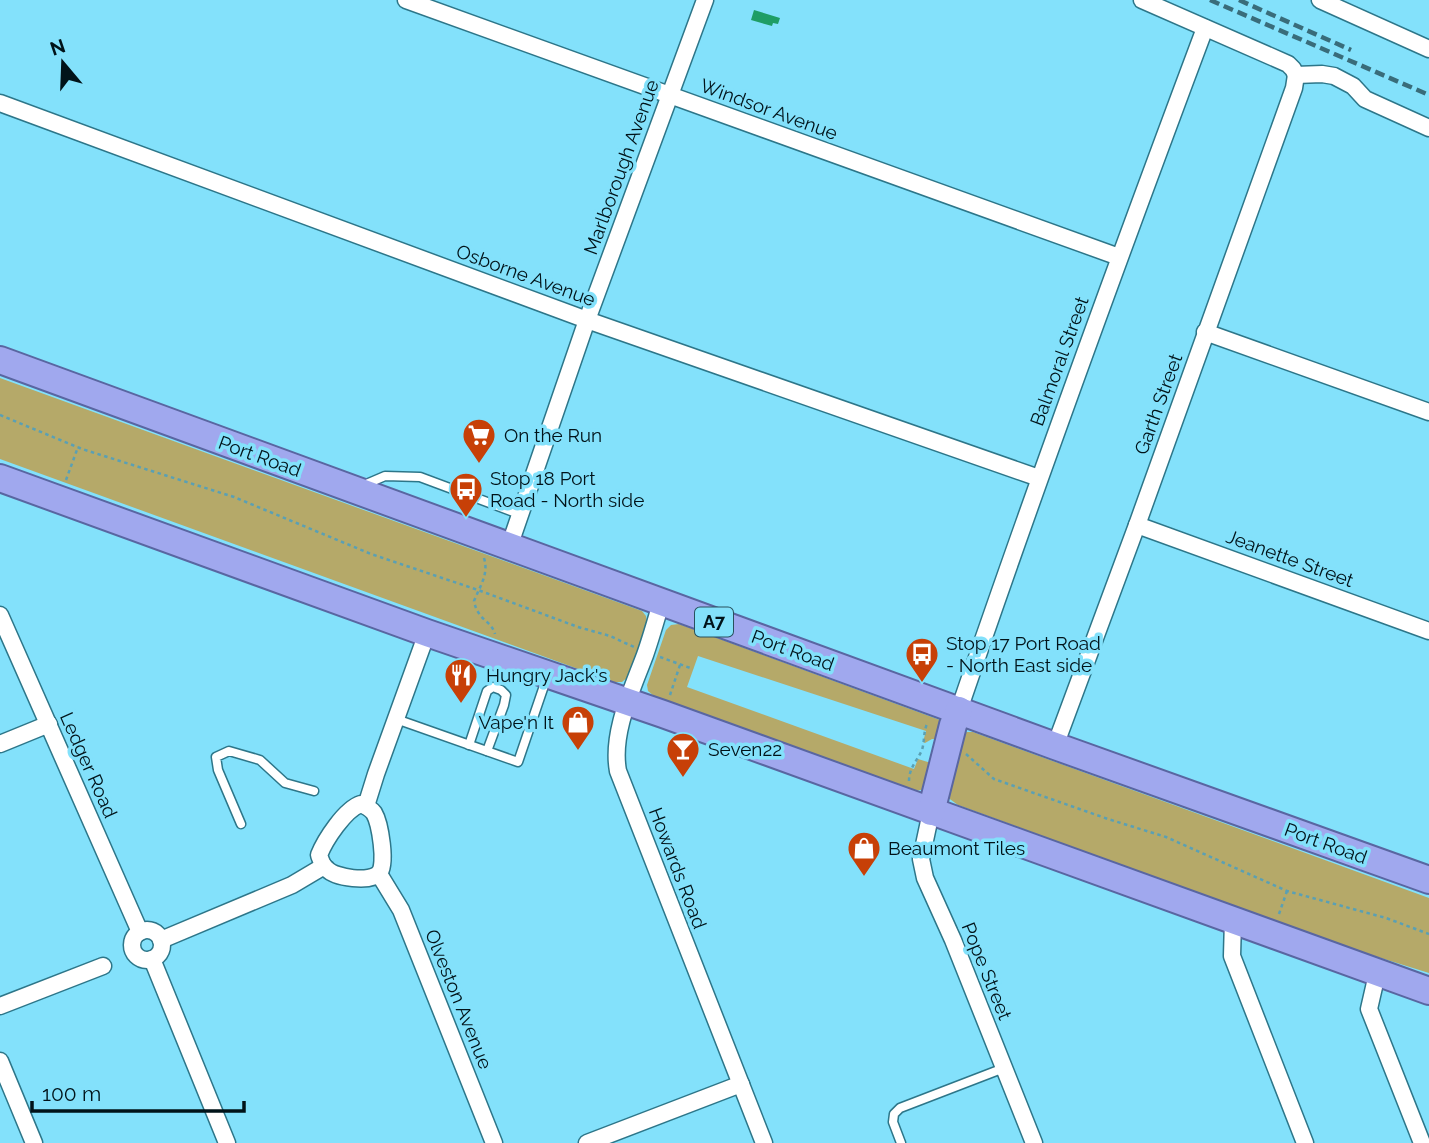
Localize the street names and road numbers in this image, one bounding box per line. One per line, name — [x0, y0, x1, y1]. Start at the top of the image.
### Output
street label: Windsor Avenue — [697, 74, 841, 144]
street label: Marlborough Avenue — [579, 77, 663, 257]
street label: Osborne Avenue — [453, 240, 599, 310]
street label: Balmoral Street — [1025, 293, 1093, 429]
street label: Garth Street — [1130, 350, 1187, 457]
street label: Port Road — [216, 431, 304, 481]
street label: Jeanette Street — [1223, 525, 1357, 591]
road number: A7 — [695, 608, 733, 636]
street label: Port Road — [749, 625, 837, 675]
street label: Ledger Road — [56, 709, 122, 821]
street label: Howards Road — [645, 804, 711, 932]
street label: Port Road — [1282, 818, 1370, 868]
street label: Pope Street — [957, 919, 1017, 1024]
street label: Olveston Avenue — [421, 926, 497, 1072]

